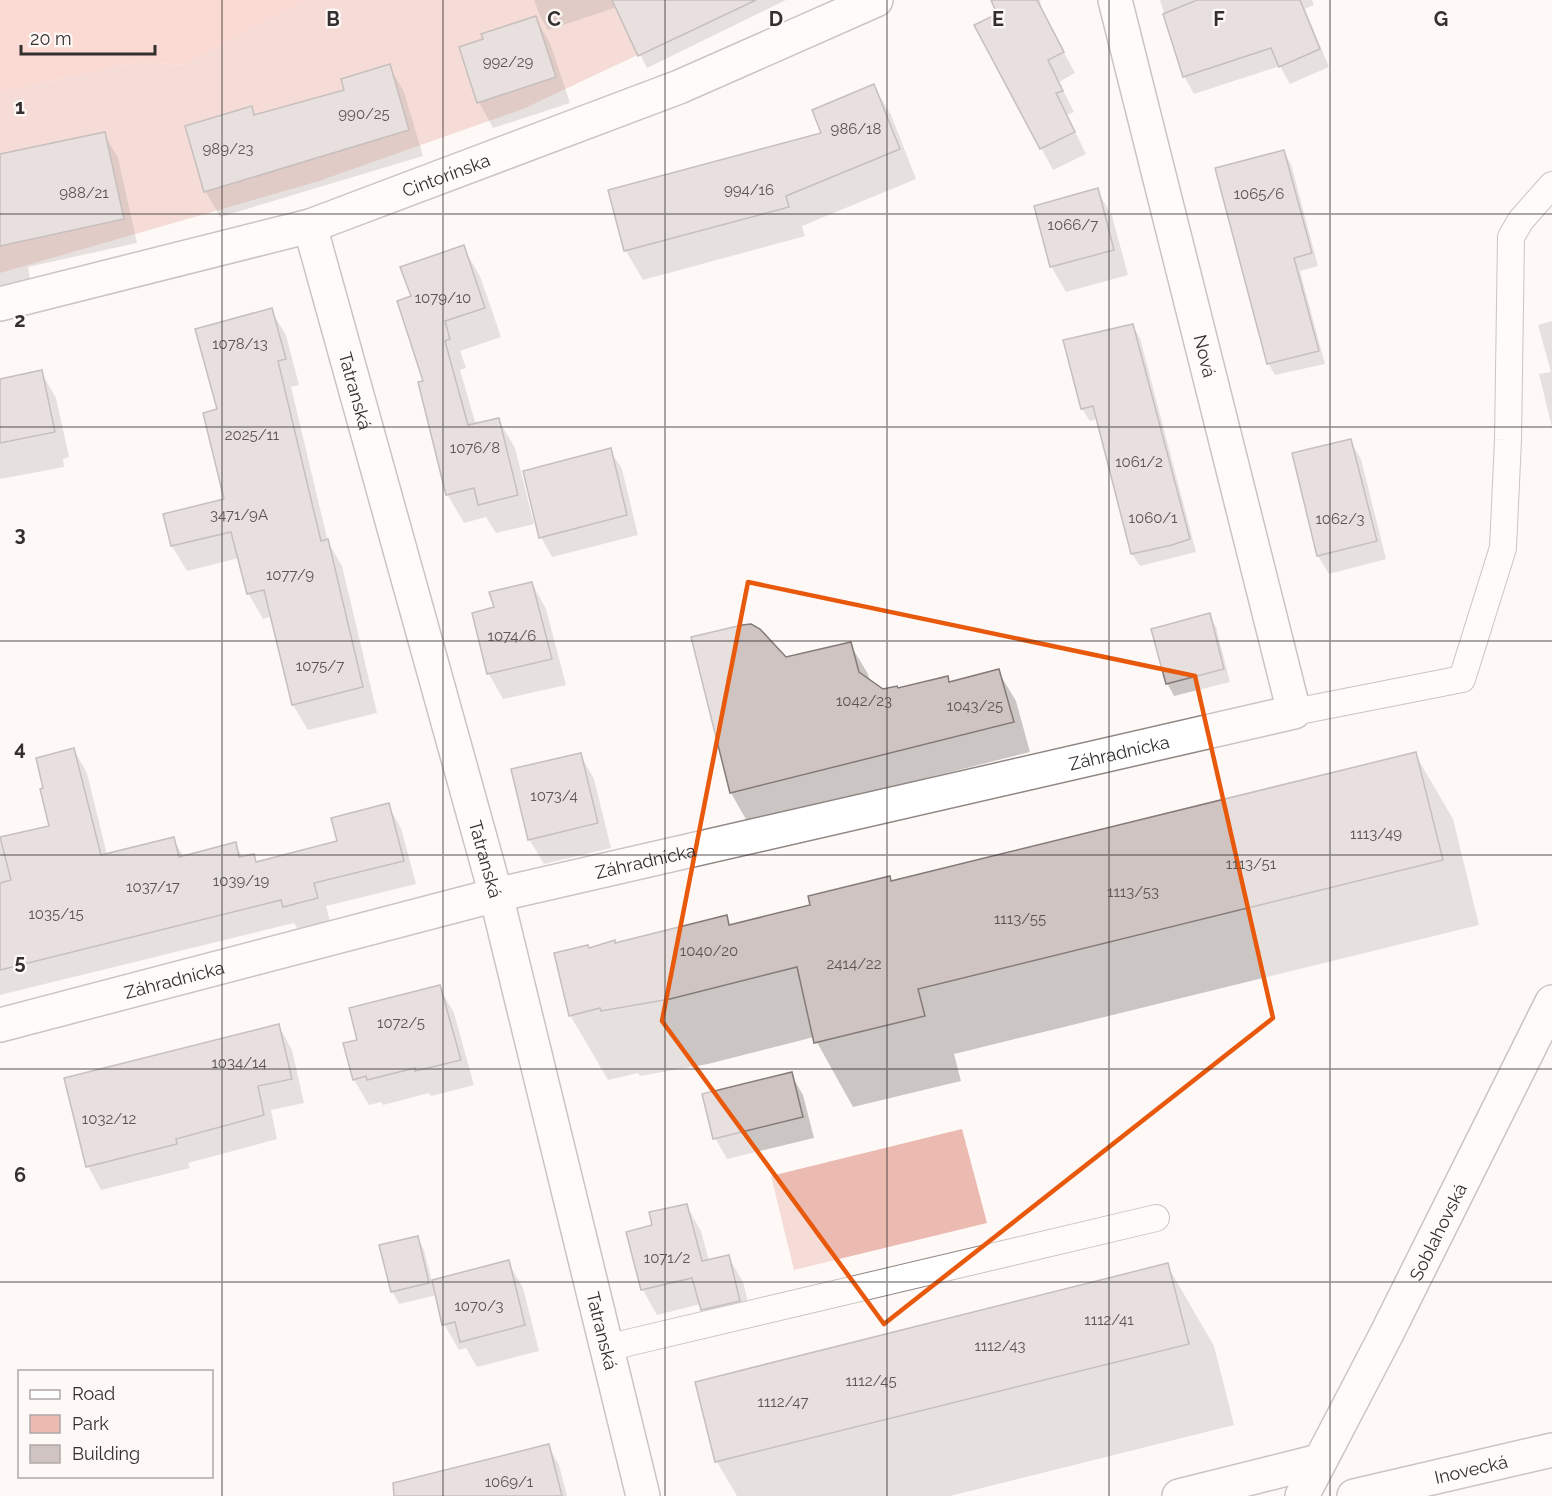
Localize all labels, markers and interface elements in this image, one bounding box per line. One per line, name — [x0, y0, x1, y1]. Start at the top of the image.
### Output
text: B — [326, 7, 340, 31]
text: C — [547, 7, 561, 31]
text: D — [769, 7, 783, 31]
text: E — [992, 7, 1004, 31]
text: F — [1213, 7, 1225, 31]
text: G — [1434, 7, 1448, 31]
scale bar — [21, 18, 154, 56]
text: 20 m — [30, 28, 72, 49]
house number: 992/29 — [483, 53, 534, 71]
text: 1 — [15, 95, 25, 119]
house number: 990/25 — [338, 105, 390, 123]
house number: 986/18 — [831, 120, 881, 138]
house number: 989/23 — [203, 140, 254, 158]
street label: Cintorínska — [399, 149, 493, 201]
house number: 994/16 — [724, 181, 774, 199]
house number: 988/21 — [59, 184, 109, 202]
house number: 1065/6 — [1234, 185, 1284, 203]
house number: 1066/7 — [1048, 216, 1098, 234]
house number: 1079/10 — [415, 289, 471, 307]
text: 2 — [14, 308, 26, 332]
street label: Nová — [1190, 332, 1220, 380]
house number: 1078/13 — [212, 335, 268, 353]
street label: Tatranská — [335, 350, 377, 432]
house number: 2025/11 — [225, 426, 280, 444]
house number: 1076/8 — [450, 439, 500, 457]
house number: 1061/2 — [1115, 453, 1163, 471]
house number: 3471/9A — [210, 506, 268, 524]
house number: 1060/1 — [1129, 509, 1178, 527]
house number: 1062/3 — [1315, 510, 1365, 528]
text: 3 — [14, 522, 26, 546]
house number: 1077/9 — [266, 566, 314, 584]
house number: 1074/6 — [488, 627, 536, 645]
house number: 1075/7 — [296, 657, 344, 675]
house number: 1042/23 — [836, 692, 892, 710]
house number: 1043/25 — [947, 697, 1003, 715]
street label: Záhradnícka — [1067, 730, 1171, 774]
text: 4 — [14, 736, 26, 760]
house number: 1073/4 — [530, 787, 578, 805]
street label: Tatranská — [465, 818, 507, 900]
house number: 1113/49 — [1350, 825, 1402, 843]
street label: Záhradnícka — [593, 839, 698, 882]
house number: 1113/51 — [1226, 855, 1277, 873]
house number: 1039/19 — [213, 872, 269, 890]
house number: 1037/17 — [126, 878, 180, 896]
house number: 1113/53 — [1107, 883, 1159, 901]
house number: 1035/15 — [28, 905, 84, 923]
house number: 1113/55 — [994, 910, 1046, 928]
house number: 1040/20 — [680, 942, 738, 960]
text: 5 — [14, 950, 26, 974]
house number: 2414/22 — [827, 955, 882, 973]
street label: Záhradnícka — [122, 956, 226, 1003]
house number: 1072/5 — [377, 1014, 425, 1032]
house number: 1034/14 — [211, 1054, 267, 1072]
house number: 1032/12 — [82, 1110, 136, 1128]
text: 6 — [14, 1163, 26, 1187]
street label: Soblahovská — [1404, 1180, 1470, 1284]
house number: 1071/2 — [644, 1249, 690, 1267]
street label: Tatranská — [583, 1290, 622, 1372]
house number: 1070/3 — [454, 1297, 504, 1315]
house number: 1112/41 — [1084, 1311, 1134, 1329]
house number: 1112/43 — [975, 1337, 1025, 1355]
legend — [18, 1370, 213, 1478]
house number: 1112/45 — [845, 1372, 897, 1390]
text: Road — [72, 1383, 115, 1404]
house number: 1112/47 — [758, 1393, 808, 1411]
text: Park — [72, 1413, 109, 1434]
text: Building — [72, 1443, 140, 1464]
street label: Inovecká — [1432, 1450, 1510, 1487]
house number: 1069/1 — [485, 1473, 534, 1491]

